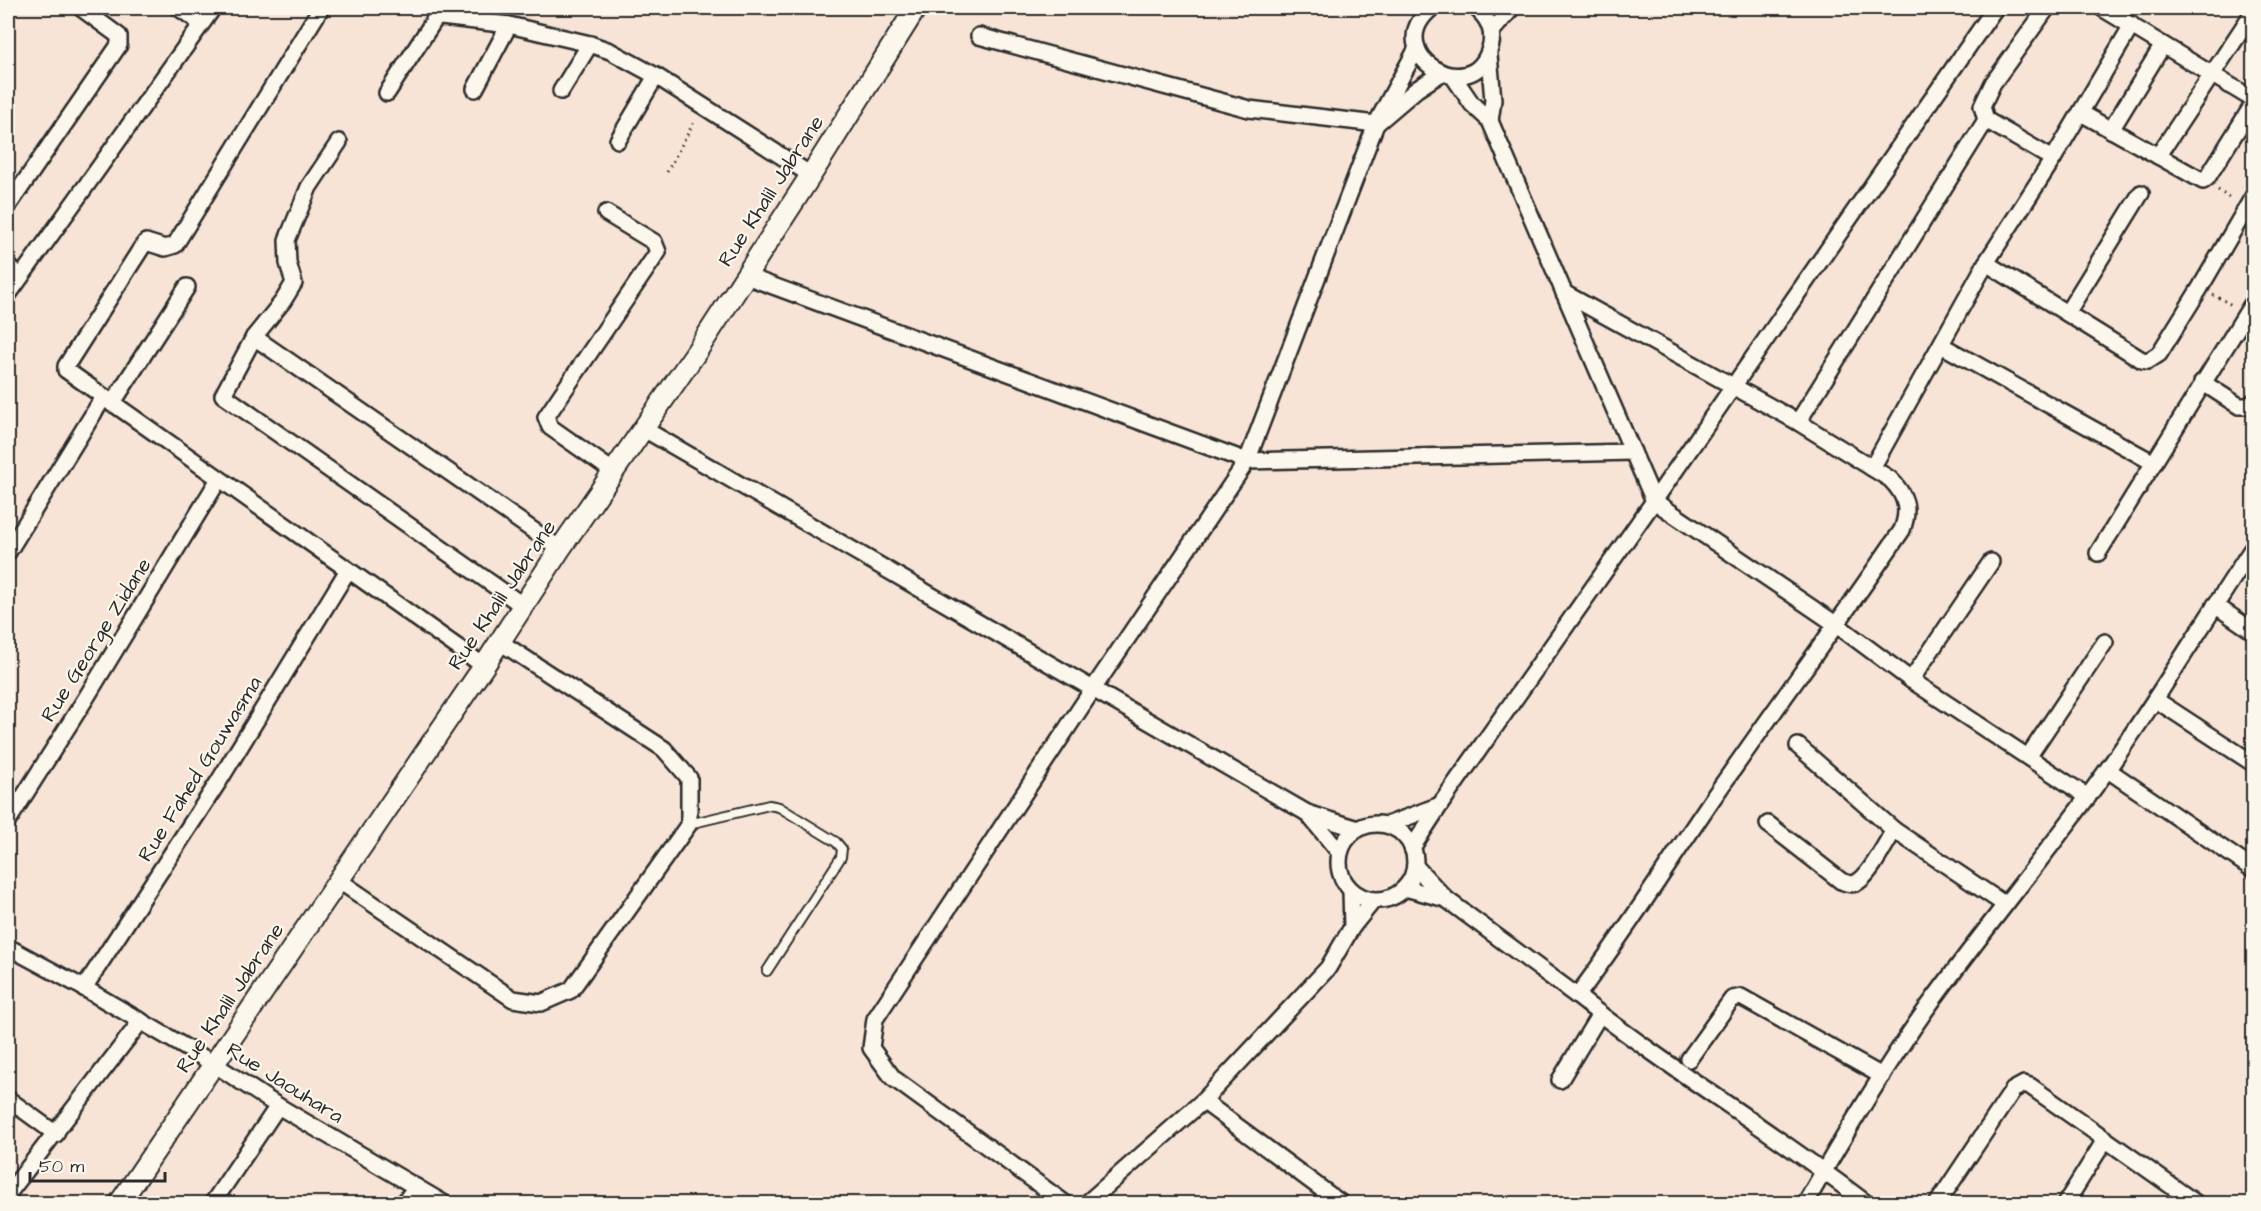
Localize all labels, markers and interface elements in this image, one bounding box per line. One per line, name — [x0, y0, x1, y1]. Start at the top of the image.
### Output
street label: Rue Khalil Jabrane — [711, 110, 831, 272]
street label: Rue Khalil Jabrane — [441, 514, 563, 676]
street label: Rue George Zidane — [34, 552, 160, 729]
street label: Rue Fahed Gouwasma — [131, 670, 269, 867]
street label: Rue Khalil Jabrane — [169, 917, 291, 1079]
street label: Rue Jaouhara — [221, 1035, 349, 1131]
scale bar — [30, 1145, 165, 1183]
text: 50 m — [39, 1154, 84, 1179]

